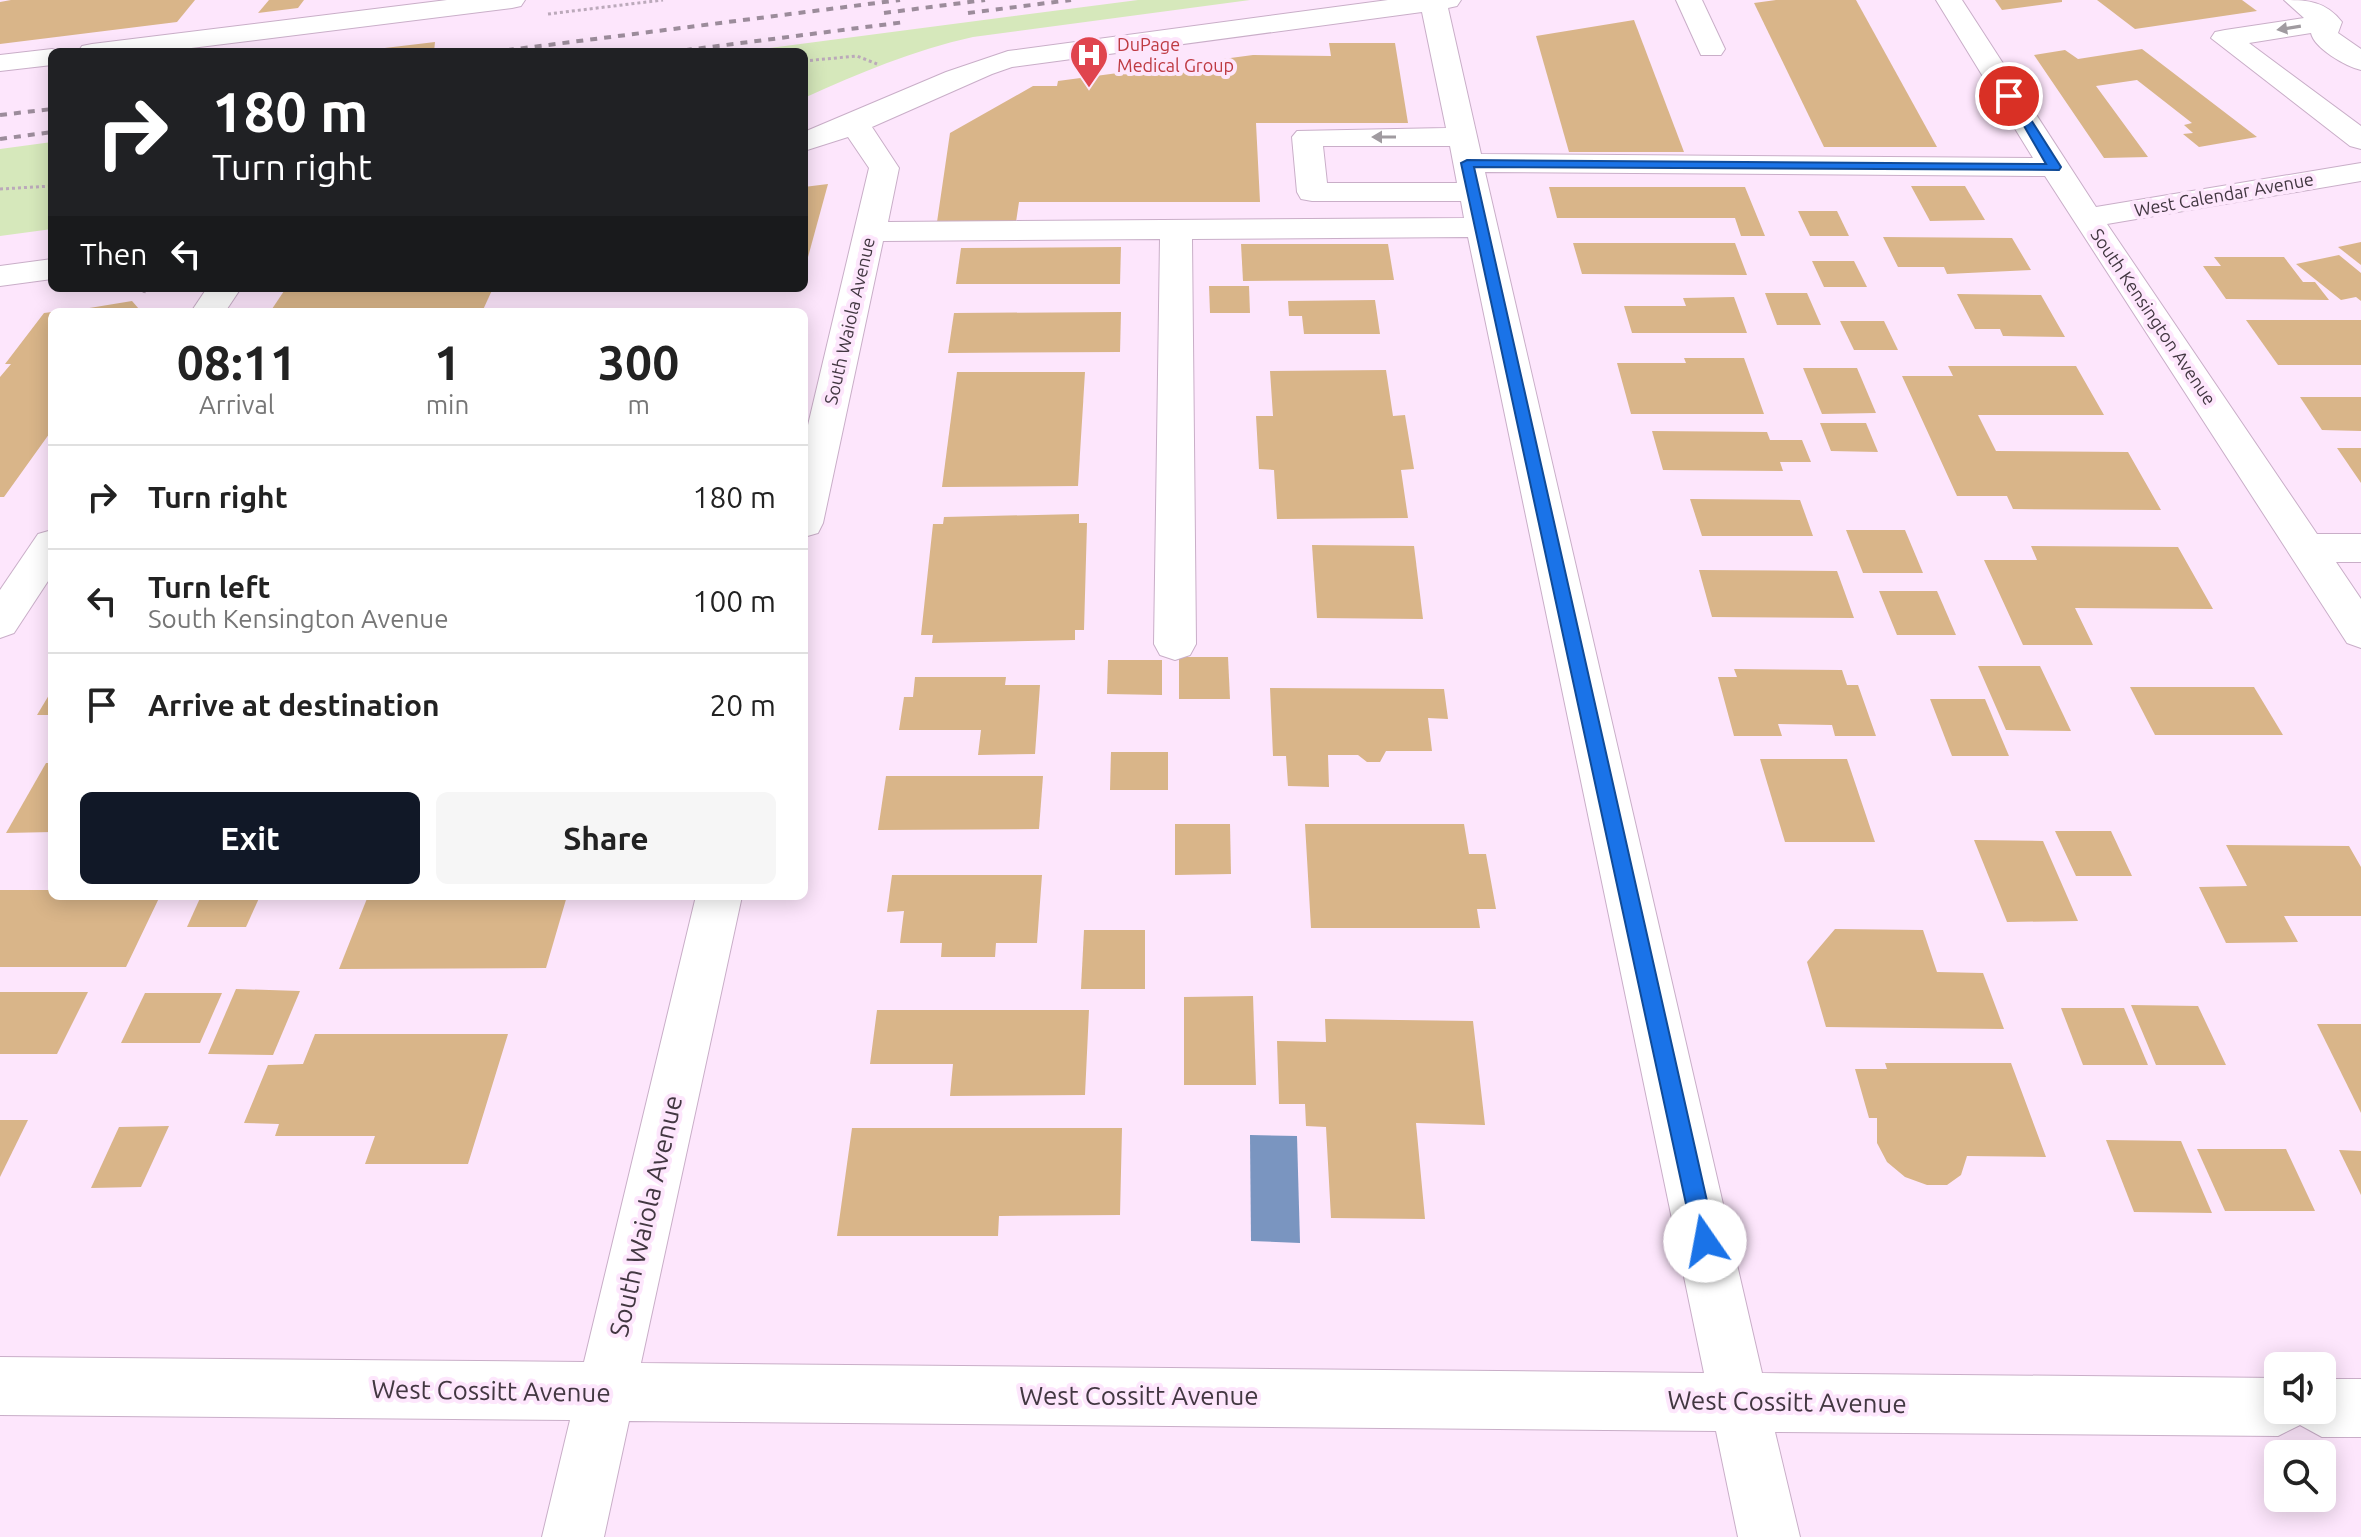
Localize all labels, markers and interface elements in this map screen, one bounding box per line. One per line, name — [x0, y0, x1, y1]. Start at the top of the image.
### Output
one-way arrow — [2277, 22, 2302, 35]
hospital icon: DuPage Medical Group — [1068, 34, 1110, 89]
place label: DuPage Medical Group — [1117, 34, 1234, 75]
pin — [1975, 62, 2043, 130]
icon: arrive — [1987, 74, 2031, 118]
icon: right — [80, 80, 184, 184]
text: 180 m — [212, 80, 368, 143]
one-way arrow — [1371, 131, 1396, 143]
text: Turn right — [212, 146, 372, 187]
street label: West Calendar Avenue — [2133, 168, 2315, 220]
street label: South Kensington Avenue — [2087, 225, 2220, 408]
icon: left — [164, 232, 208, 276]
street label: South Waiola Avenue — [820, 235, 878, 406]
text: Then — [80, 237, 148, 271]
text: 08:11 — [177, 335, 297, 389]
text: 1 — [434, 335, 461, 389]
text: 300 — [598, 335, 679, 389]
text: Arrival — [199, 390, 275, 419]
text: min — [426, 390, 469, 419]
text: m — [627, 390, 650, 419]
icon: right — [80, 475, 124, 519]
text: Turn right — [148, 480, 288, 514]
text: 180 m — [692, 480, 776, 514]
text: Turn left — [148, 570, 270, 604]
icon: left — [80, 579, 124, 623]
text: 100 m — [692, 584, 776, 618]
text: South Kensington Avenue — [148, 604, 449, 633]
icon: arrive — [80, 683, 124, 727]
text: Arrive at destination — [148, 688, 440, 722]
text: 20 m — [709, 688, 776, 722]
button: Exit — [80, 792, 420, 884]
button: Share — [436, 792, 776, 884]
street label: South Waiola Avenue — [604, 1092, 687, 1339]
position arrow — [1663, 1199, 1747, 1283]
map controls — [2264, 1352, 2336, 1512]
button: sound — [2264, 1352, 2336, 1424]
street label: West Cossitt Avenue — [371, 1374, 611, 1407]
street label: West Cossitt Avenue — [1019, 1381, 1259, 1410]
street label: West Cossitt Avenue — [1667, 1385, 1907, 1418]
button: search — [2264, 1440, 2336, 1512]

